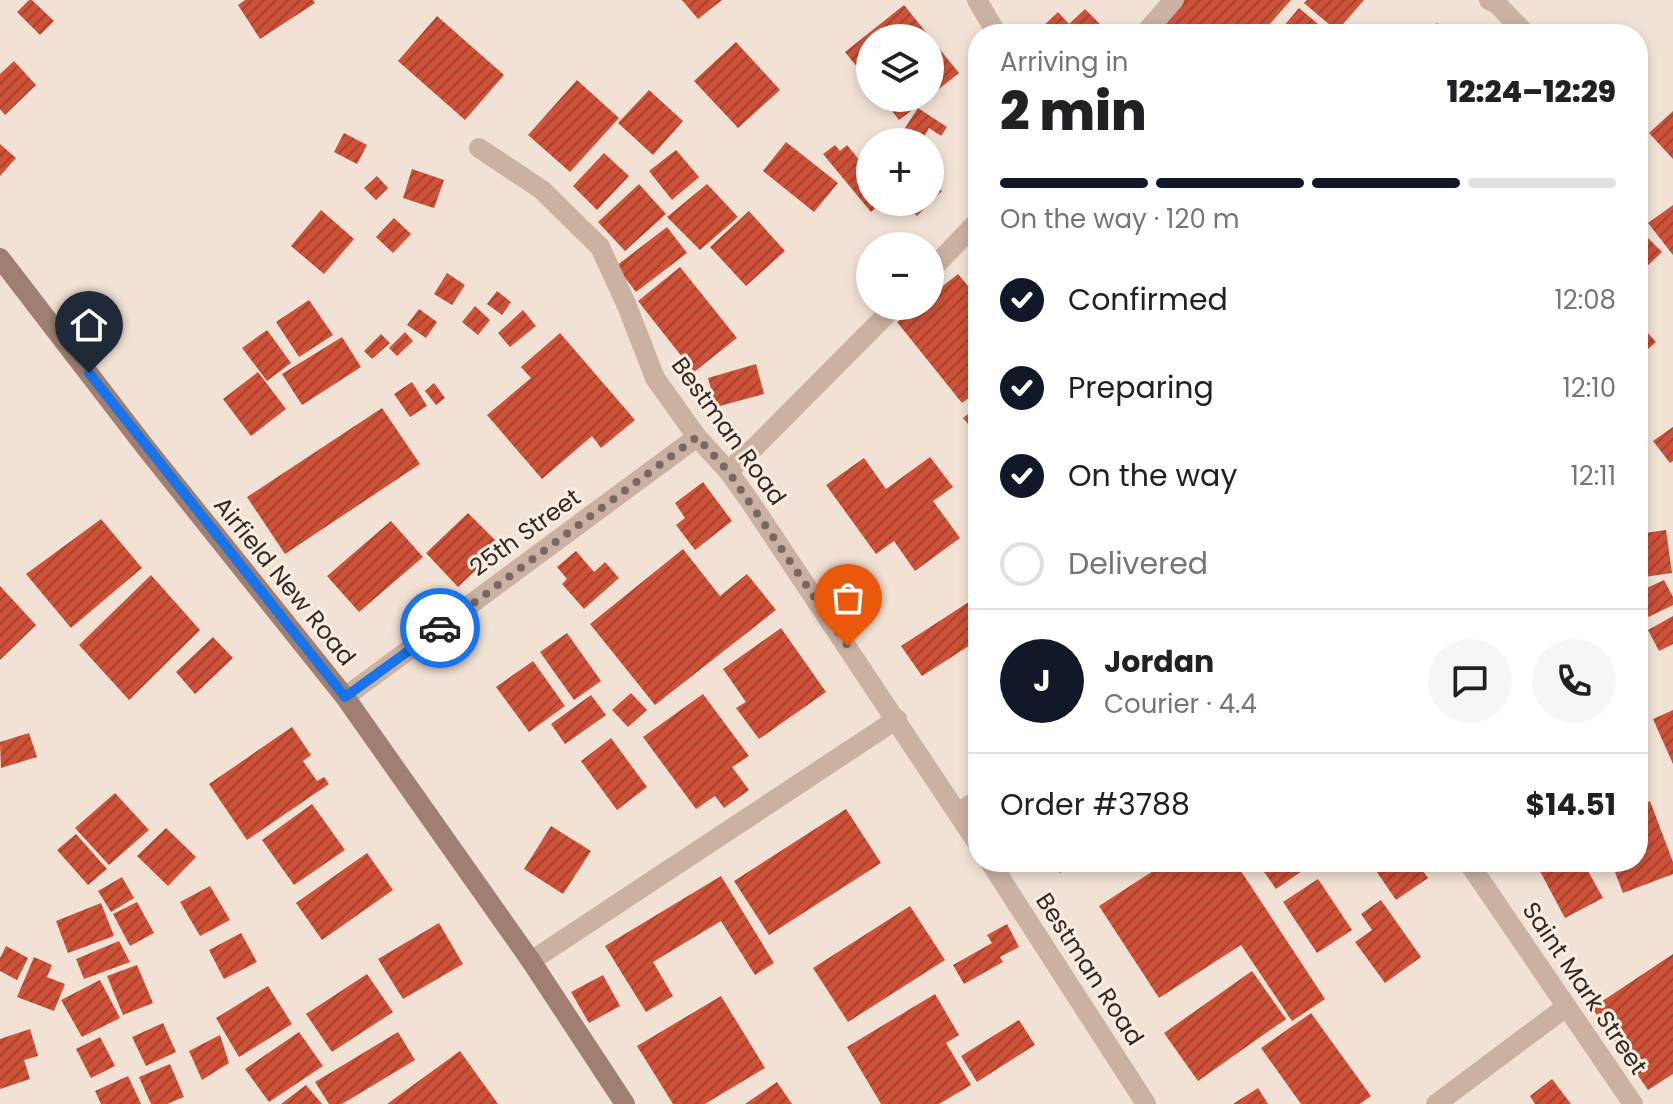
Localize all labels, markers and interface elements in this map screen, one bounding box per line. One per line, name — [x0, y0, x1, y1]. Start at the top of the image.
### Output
map controls — [856, 24, 944, 320]
button: layers — [856, 24, 944, 112]
text: Arriving in — [1000, 44, 1129, 80]
text: 12:24–12:29 — [1447, 70, 1616, 113]
text: 2 min — [1000, 75, 1147, 148]
button: + — [856, 128, 944, 216]
text: On the way · 120 m — [1000, 201, 1239, 237]
button: − — [856, 232, 944, 320]
icon: check — [1000, 278, 1044, 322]
text: Confirmed — [1068, 278, 1228, 321]
text: 12:08 — [1554, 282, 1616, 318]
pin — [55, 291, 123, 373]
icon: home — [67, 303, 111, 347]
street label: Bestman Road — [664, 350, 794, 512]
icon: check — [1000, 366, 1044, 410]
text: Preparing — [1068, 366, 1214, 409]
text: 12:10 — [1563, 370, 1616, 406]
icon: check — [1000, 454, 1044, 498]
text: On the way — [1068, 454, 1237, 497]
text: 12:11 — [1571, 458, 1616, 494]
street label: 25th Street — [463, 481, 587, 583]
street label: Airfield New Road — [207, 490, 363, 672]
text: Delivered — [1068, 542, 1208, 585]
pin — [814, 564, 882, 646]
icon: bag — [826, 576, 870, 620]
courier — [400, 588, 480, 668]
icon: car — [418, 606, 462, 650]
button: chat — [1428, 639, 1512, 723]
button: phone — [1532, 639, 1616, 723]
text: Jordan — [1104, 640, 1214, 683]
text: J — [1033, 659, 1051, 702]
text: Courier · 4.4 — [1104, 686, 1257, 722]
text: Order #3788 — [1000, 783, 1190, 826]
text: $14.51 — [1525, 783, 1616, 826]
street label: Bestman Road — [1028, 886, 1152, 1052]
street label: Saint Mark Street — [1515, 895, 1655, 1081]

